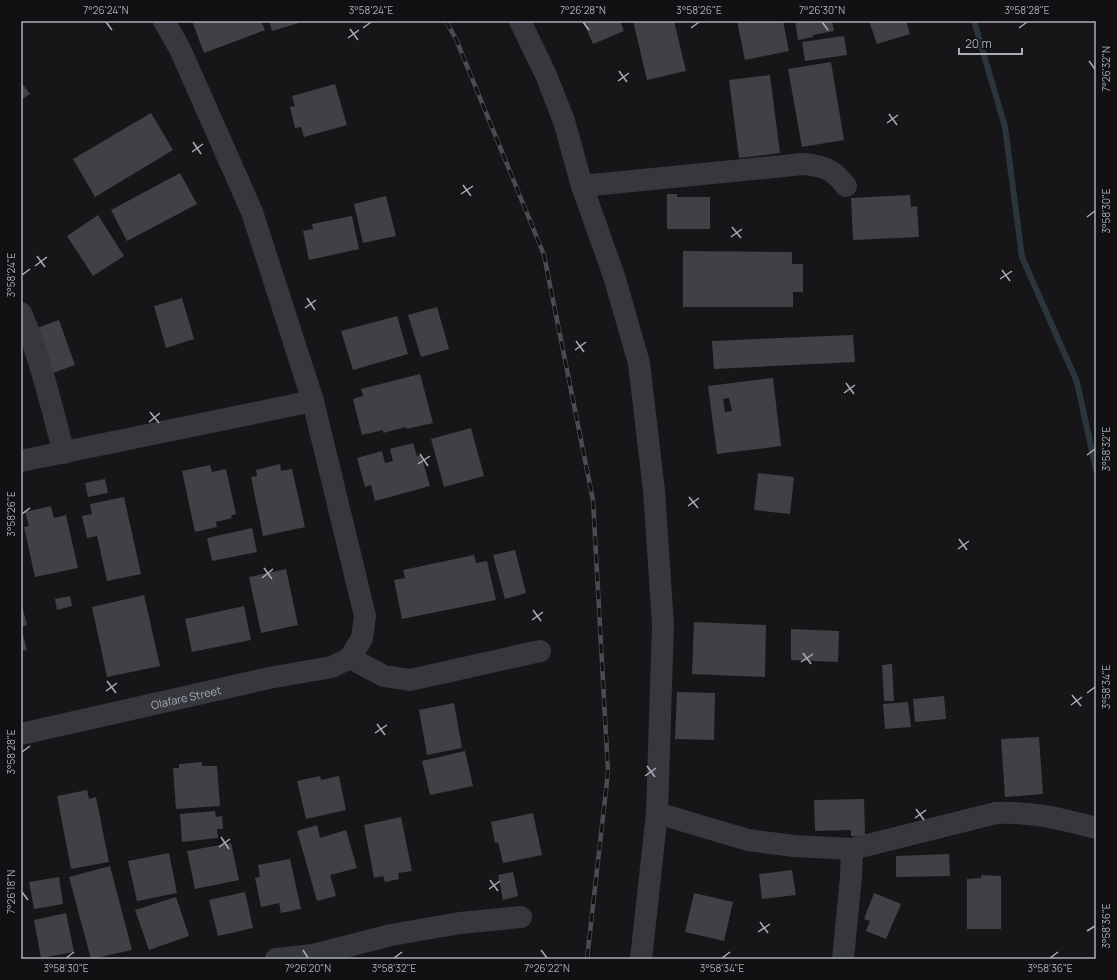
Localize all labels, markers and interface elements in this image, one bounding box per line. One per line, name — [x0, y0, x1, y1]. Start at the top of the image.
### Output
text: 7°26'24"N — [83, 3, 129, 17]
text: 3°58'24"E — [349, 3, 394, 17]
text: 7°26'28"N — [560, 3, 606, 17]
text: 3°58'26"E — [676, 3, 722, 17]
text: 7°26'30"N — [799, 3, 845, 17]
text: 3°58'28"E — [1005, 3, 1050, 17]
scale bar — [959, 30, 1022, 56]
text: 20 m — [965, 35, 992, 52]
text: 7°26'32"N — [1099, 46, 1113, 92]
text: 3°58'30"E — [1099, 188, 1113, 234]
text: 3°58'24"E — [4, 252, 18, 297]
text: 3°58'32"E — [1099, 426, 1113, 471]
text: 3°58'26"E — [4, 491, 18, 537]
text: 3°58'34"E — [1099, 664, 1113, 709]
street label: Olafare Street — [149, 682, 222, 712]
text: 3°58'28"E — [4, 729, 18, 774]
text: 7°26'18"N — [4, 870, 18, 914]
text: 3°58'36"E — [1099, 903, 1113, 949]
text: 3°58'30"E — [44, 961, 89, 975]
text: 7°26'20"N — [285, 961, 331, 975]
text: 3°58'32"E — [372, 961, 417, 975]
text: 7°26'22"N — [524, 961, 570, 975]
text: 3°58'34"E — [700, 961, 745, 975]
text: 3°58'36"E — [1027, 961, 1073, 975]

